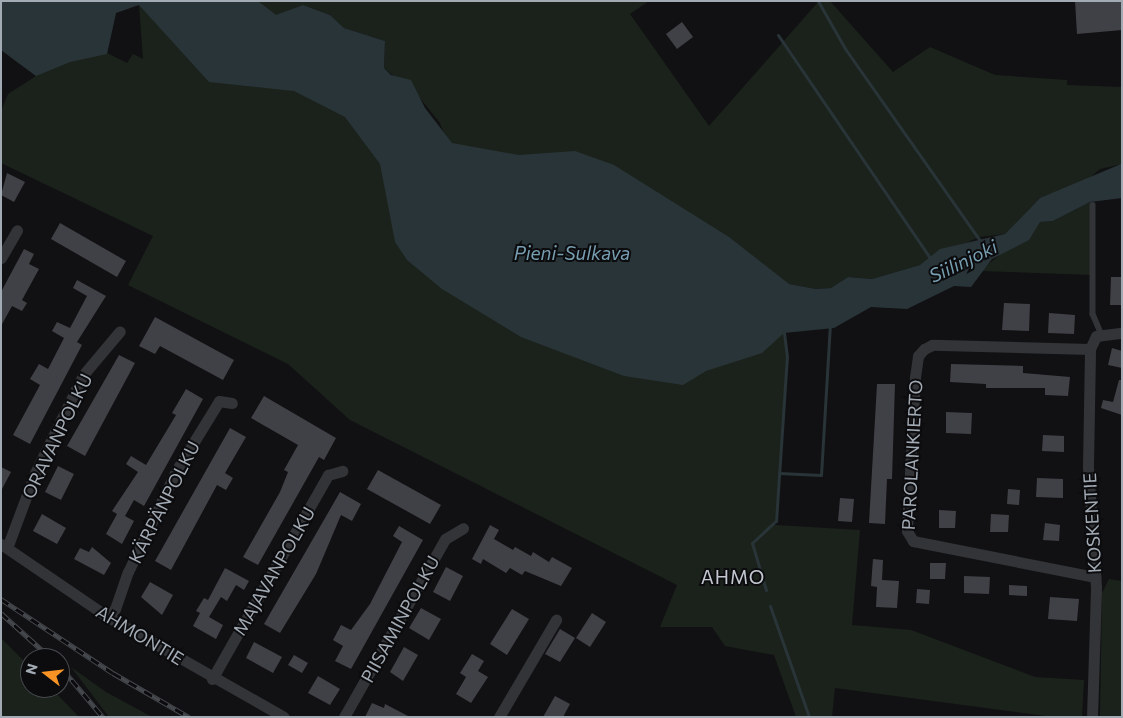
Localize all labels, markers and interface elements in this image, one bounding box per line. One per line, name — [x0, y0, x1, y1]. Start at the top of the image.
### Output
water label: Siilinjoki — [925, 235, 1001, 287]
water label: Pieni-Sulkava — [514, 242, 630, 264]
street label: ORAVANPOLKU — [17, 370, 97, 502]
street label: PAROLANKIERTO — [897, 379, 927, 531]
street label: KÄRPÄNPOLKU — [124, 437, 204, 567]
street label: KOSKENTIE — [1079, 472, 1105, 574]
street label: MAJAVANPOLKU — [229, 503, 319, 639]
street label: PIISAMINPOLKU — [356, 552, 444, 686]
district label: AHMO — [700, 566, 766, 588]
street label: AHMONTIE — [92, 600, 188, 670]
north arrow — [20, 648, 70, 698]
text: N — [21, 662, 41, 676]

